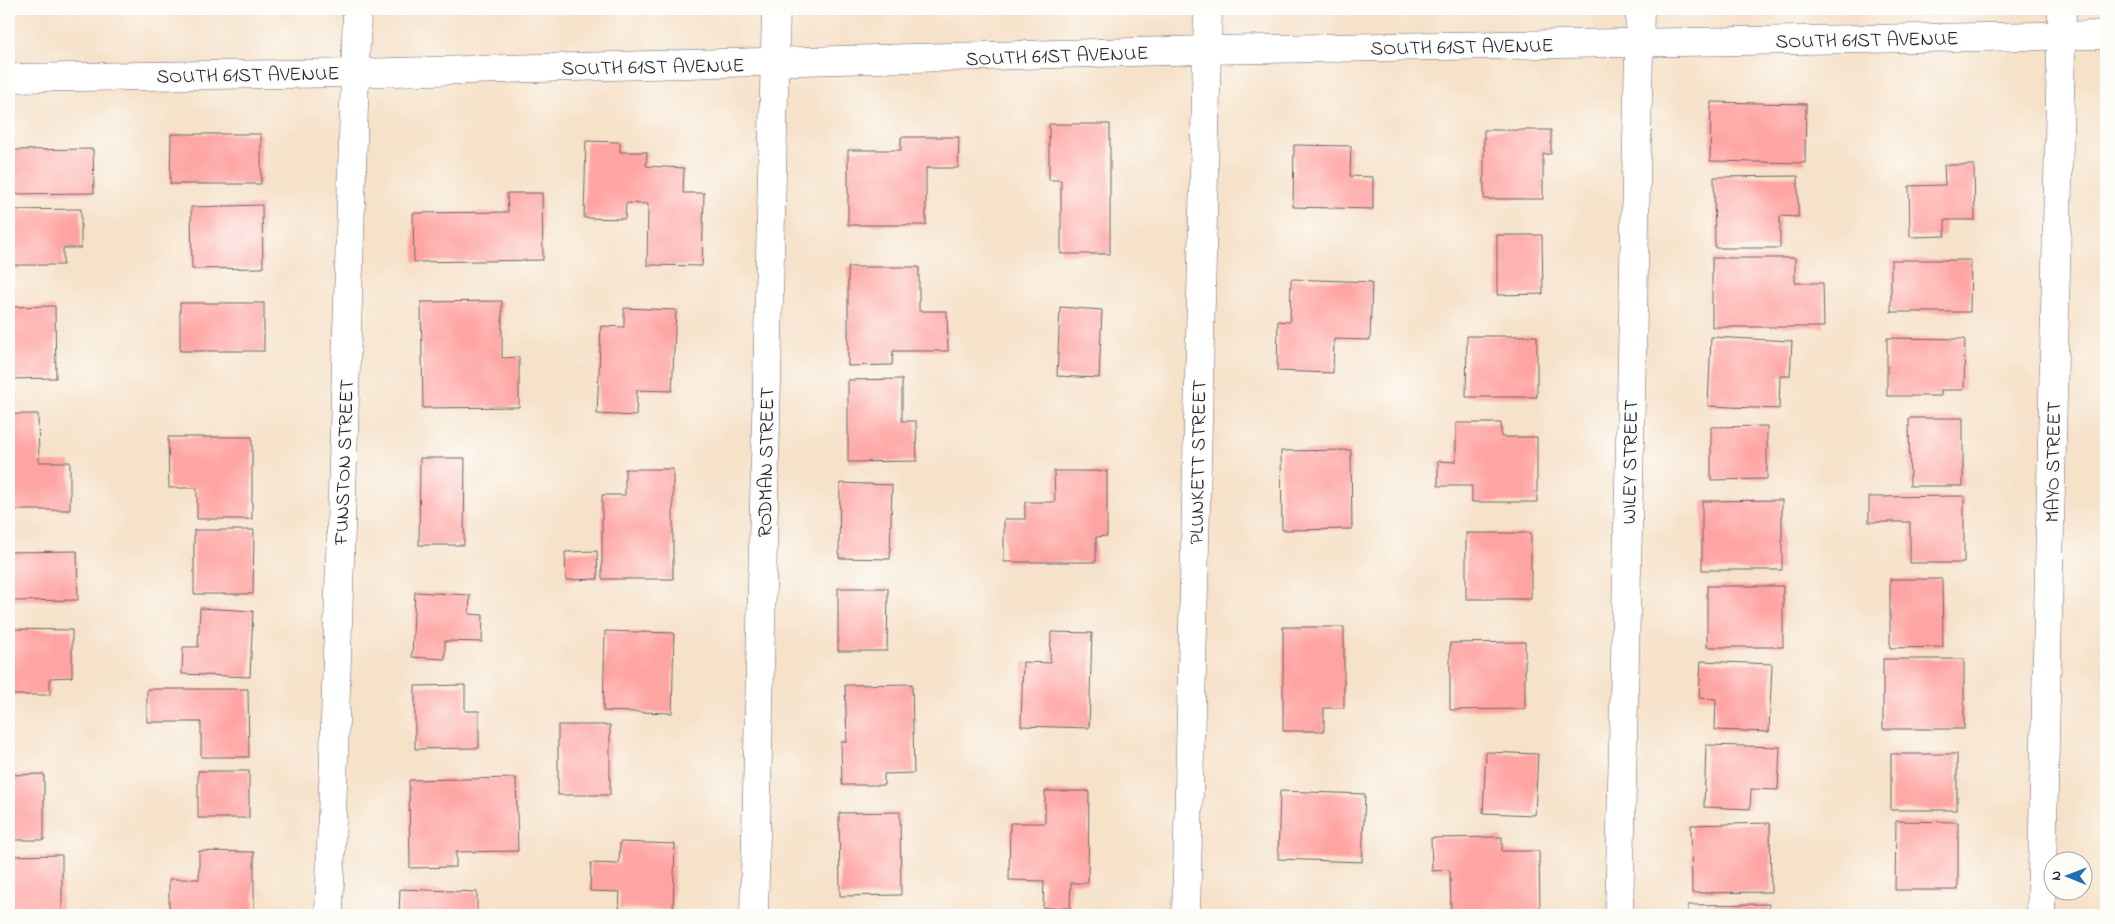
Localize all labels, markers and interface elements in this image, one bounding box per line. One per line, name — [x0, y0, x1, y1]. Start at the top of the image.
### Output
street label: SOUTH 61ST AVENUE — [1775, 25, 1959, 58]
street label: SOUTH 61ST AVENUE — [1370, 32, 1554, 65]
street label: SOUTH 61ST AVENUE — [965, 40, 1149, 75]
street label: SOUTH 61ST AVENUE — [561, 52, 745, 85]
street label: SOUTH 61ST AVENUE — [156, 60, 340, 93]
street label: FUNSTON STREET — [328, 379, 363, 547]
street label: PLUNKETT STREET — [1184, 379, 1215, 545]
street label: RODMAN STREET — [752, 387, 783, 537]
street label: WILEY STREET — [1616, 399, 1647, 525]
street label: MAYO STREET — [2039, 401, 2070, 523]
north arrow — [2042, 852, 2092, 902]
text: N — [2046, 871, 2067, 881]

